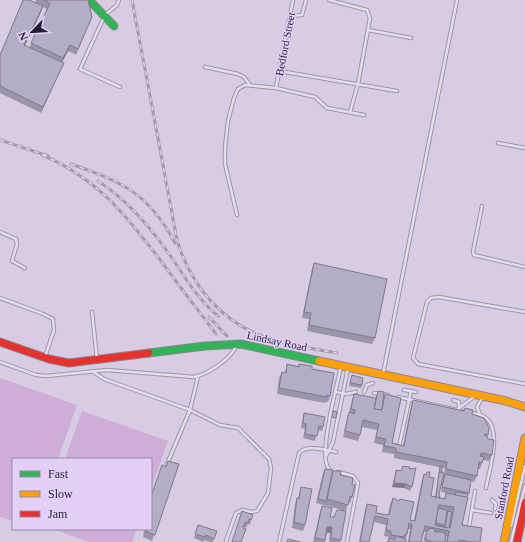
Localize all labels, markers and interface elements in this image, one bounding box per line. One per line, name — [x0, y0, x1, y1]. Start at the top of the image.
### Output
street label: Bedford Street — [273, 11, 297, 77]
north arrow — [12, 12, 52, 52]
text: N — [16, 30, 30, 42]
street label: Lindsay Road — [246, 329, 309, 353]
street label: Stanford Road — [492, 455, 516, 520]
legend — [12, 458, 152, 530]
text: Fast — [48, 467, 69, 481]
text: Slow — [48, 487, 73, 501]
text: Jam — [48, 507, 68, 521]

